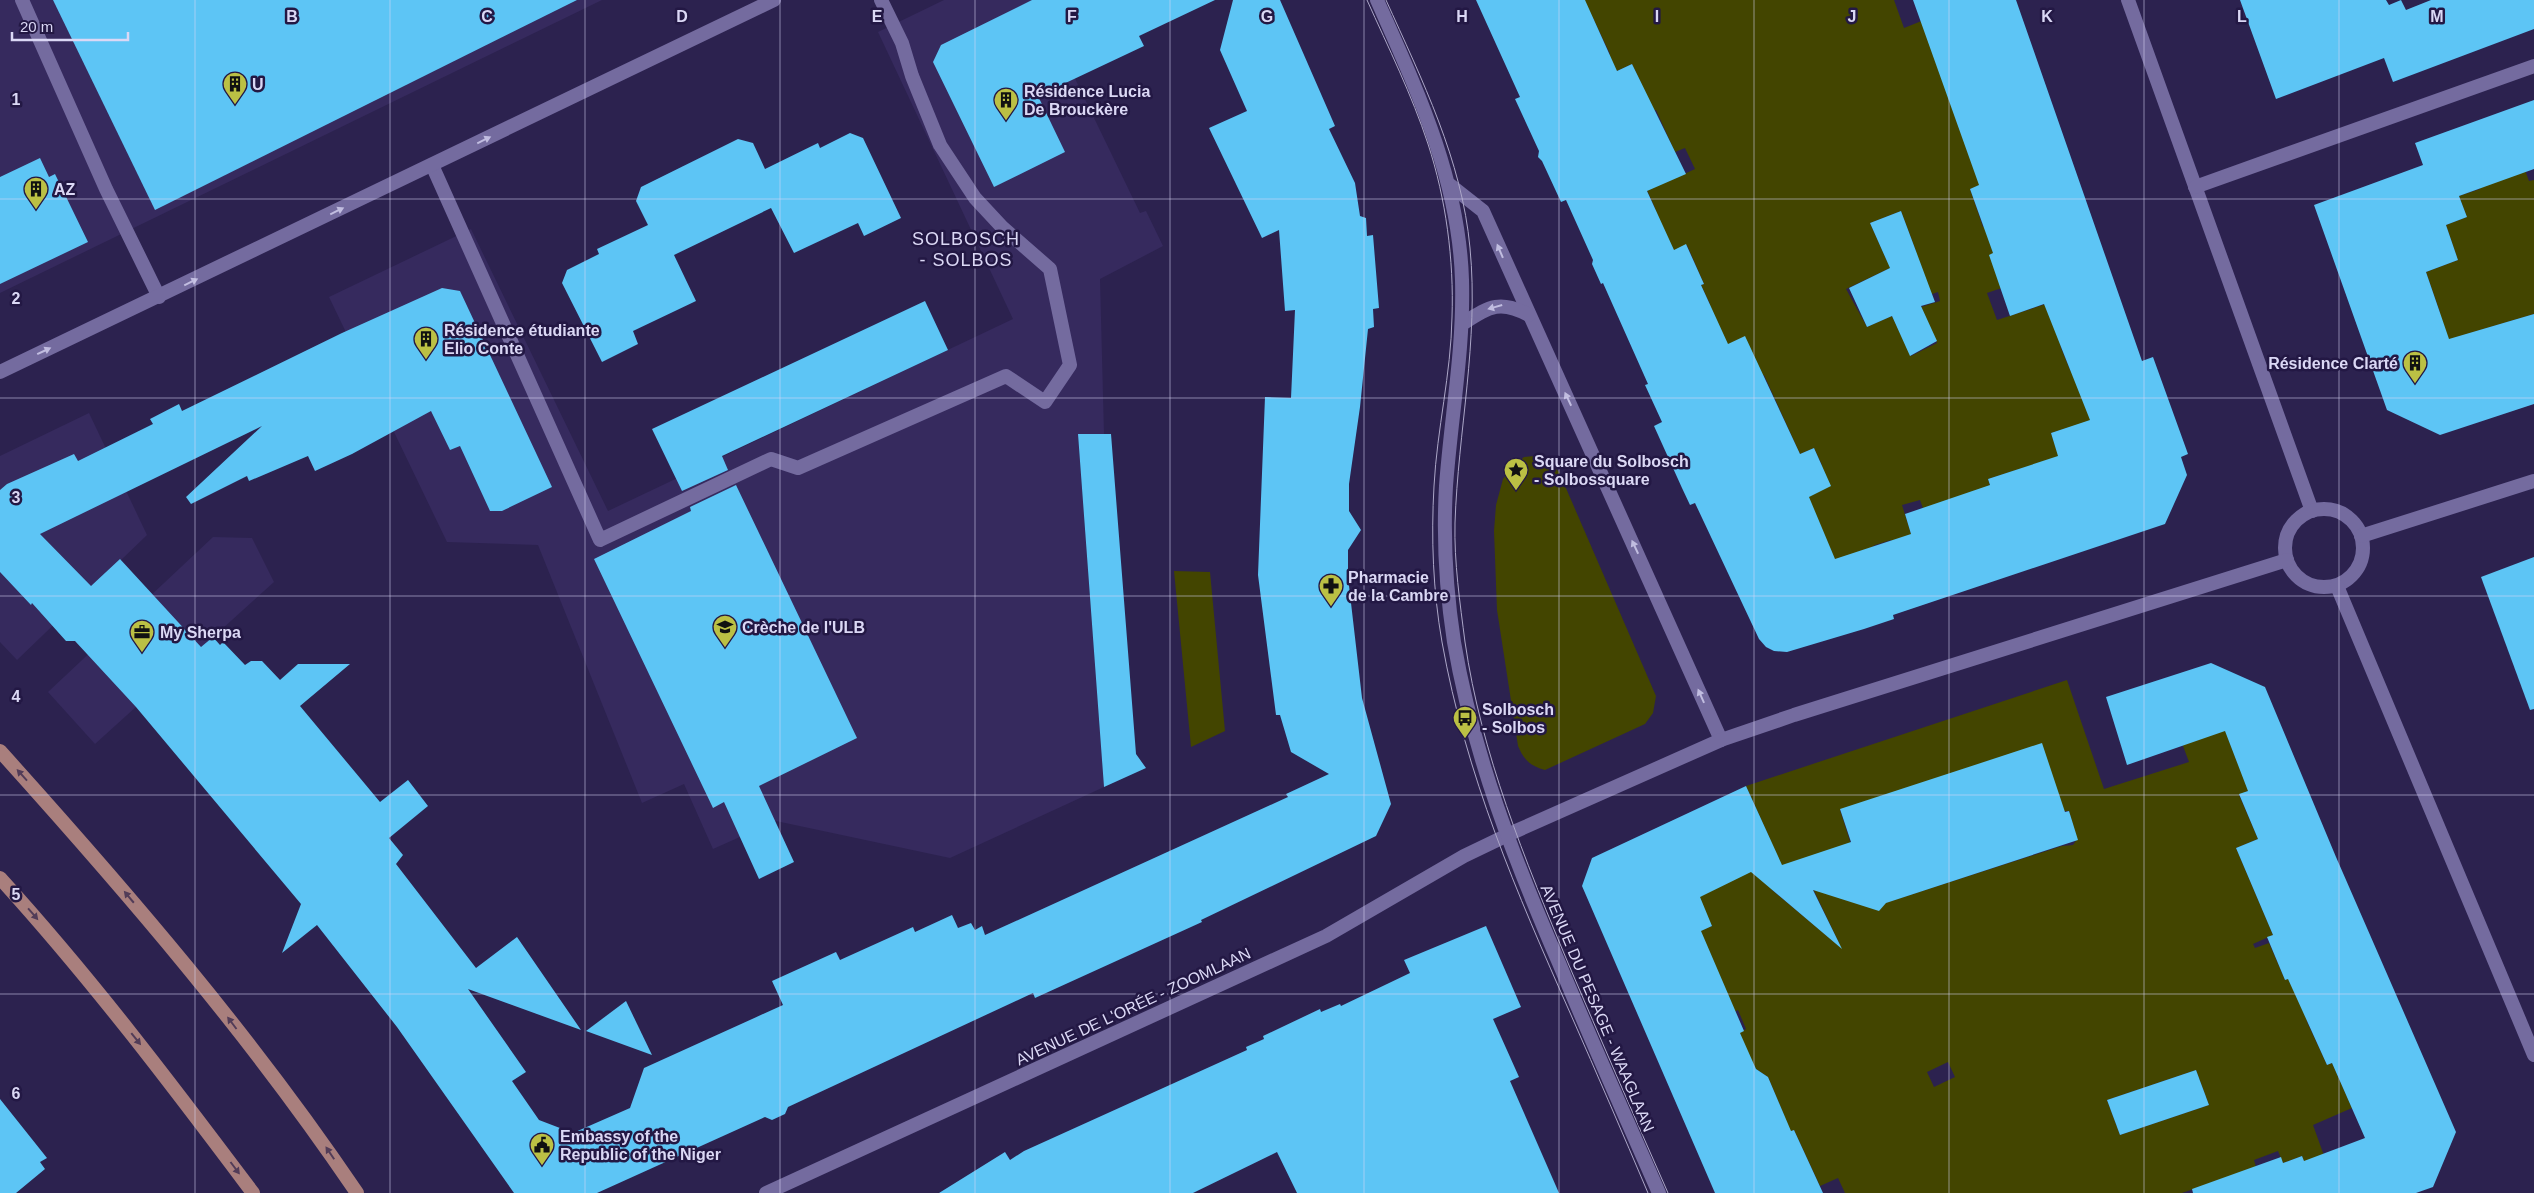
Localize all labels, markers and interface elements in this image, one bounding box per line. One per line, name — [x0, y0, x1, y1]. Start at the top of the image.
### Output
text: B — [286, 8, 298, 25]
text: C — [481, 8, 493, 25]
text: D — [676, 8, 688, 25]
text: E — [872, 8, 883, 25]
text: F — [1067, 8, 1077, 25]
text: G — [1261, 8, 1273, 25]
text: H — [1456, 8, 1468, 25]
text: I — [1655, 8, 1659, 25]
text: J — [1848, 8, 1856, 25]
text: K — [2041, 8, 2053, 25]
text: L — [2237, 8, 2247, 25]
text: M — [2430, 8, 2444, 25]
scale bar — [12, 10, 129, 42]
text: 20 m — [20, 18, 53, 35]
building icon: U — [222, 71, 248, 105]
place label: U — [252, 76, 264, 93]
place label: Résidence Lucia De Brouckère — [1024, 83, 1150, 118]
building icon: Résidence Lucia De Brouckère — [993, 87, 1019, 121]
text: 1 — [12, 91, 21, 108]
one-way arrow — [476, 136, 491, 145]
building icon: AZ — [23, 176, 49, 210]
place label: AZ — [54, 181, 76, 198]
one-way arrow — [330, 207, 344, 215]
district label: SOLBOSCH - SOLBOS — [912, 229, 1020, 270]
one-way arrow — [1496, 244, 1504, 258]
one-way arrow — [184, 278, 198, 286]
text: 2 — [12, 290, 21, 307]
one-way arrow — [1487, 304, 1502, 312]
place label: Résidence étudiante Elio Conte — [444, 322, 600, 357]
building icon: Résidence étudiante Elio Conte — [413, 326, 439, 360]
one-way arrow — [37, 347, 51, 355]
building icon: Résidence Clarté — [2402, 350, 2428, 384]
place label: Résidence Clarté — [2268, 355, 2398, 372]
one-way arrow — [1563, 392, 1571, 406]
place label: Square du Solbosch - Solbossquare — [1534, 453, 1689, 488]
place icon: Square du Solbosch - Solbossquare — [1503, 457, 1529, 491]
text: 3 — [12, 489, 21, 506]
one-way arrow — [1631, 540, 1639, 554]
place label: Pharmacie de la Cambre — [1348, 569, 1449, 604]
pharmacy icon: Pharmacie de la Cambre — [1318, 573, 1344, 607]
school or university icon: Crèche de l'ULB — [712, 614, 738, 648]
office icon: My Sherpa — [129, 619, 155, 653]
place label: Crèche de l'ULB — [742, 619, 865, 636]
place label: My Sherpa — [160, 624, 241, 641]
text: 4 — [12, 688, 21, 705]
one-way arrow — [1697, 688, 1705, 703]
place label: Solbosch - Solbos — [1482, 701, 1554, 736]
bus stop icon: Solbosch - Solbos — [1452, 705, 1478, 739]
one-way arrow — [16, 769, 27, 782]
street label: AVENUE DU PESAGE - WAAGLAAN — [1538, 882, 1657, 1134]
text: 5 — [12, 886, 21, 903]
one-way arrow — [124, 891, 135, 903]
one-way arrow — [27, 907, 38, 920]
street label: AVENUE DE L'ORÉE - ZOOMLAAN — [1013, 944, 1253, 1068]
one-way arrow — [227, 1016, 237, 1030]
one-way arrow — [130, 1033, 141, 1046]
text: 6 — [12, 1085, 21, 1102]
place label: Embassy of the Republic of the Niger — [560, 1128, 721, 1163]
public building icon: Embassy of the Republic of the Niger — [529, 1132, 555, 1166]
one-way arrow — [325, 1146, 335, 1159]
one-way arrow — [229, 1161, 240, 1174]

